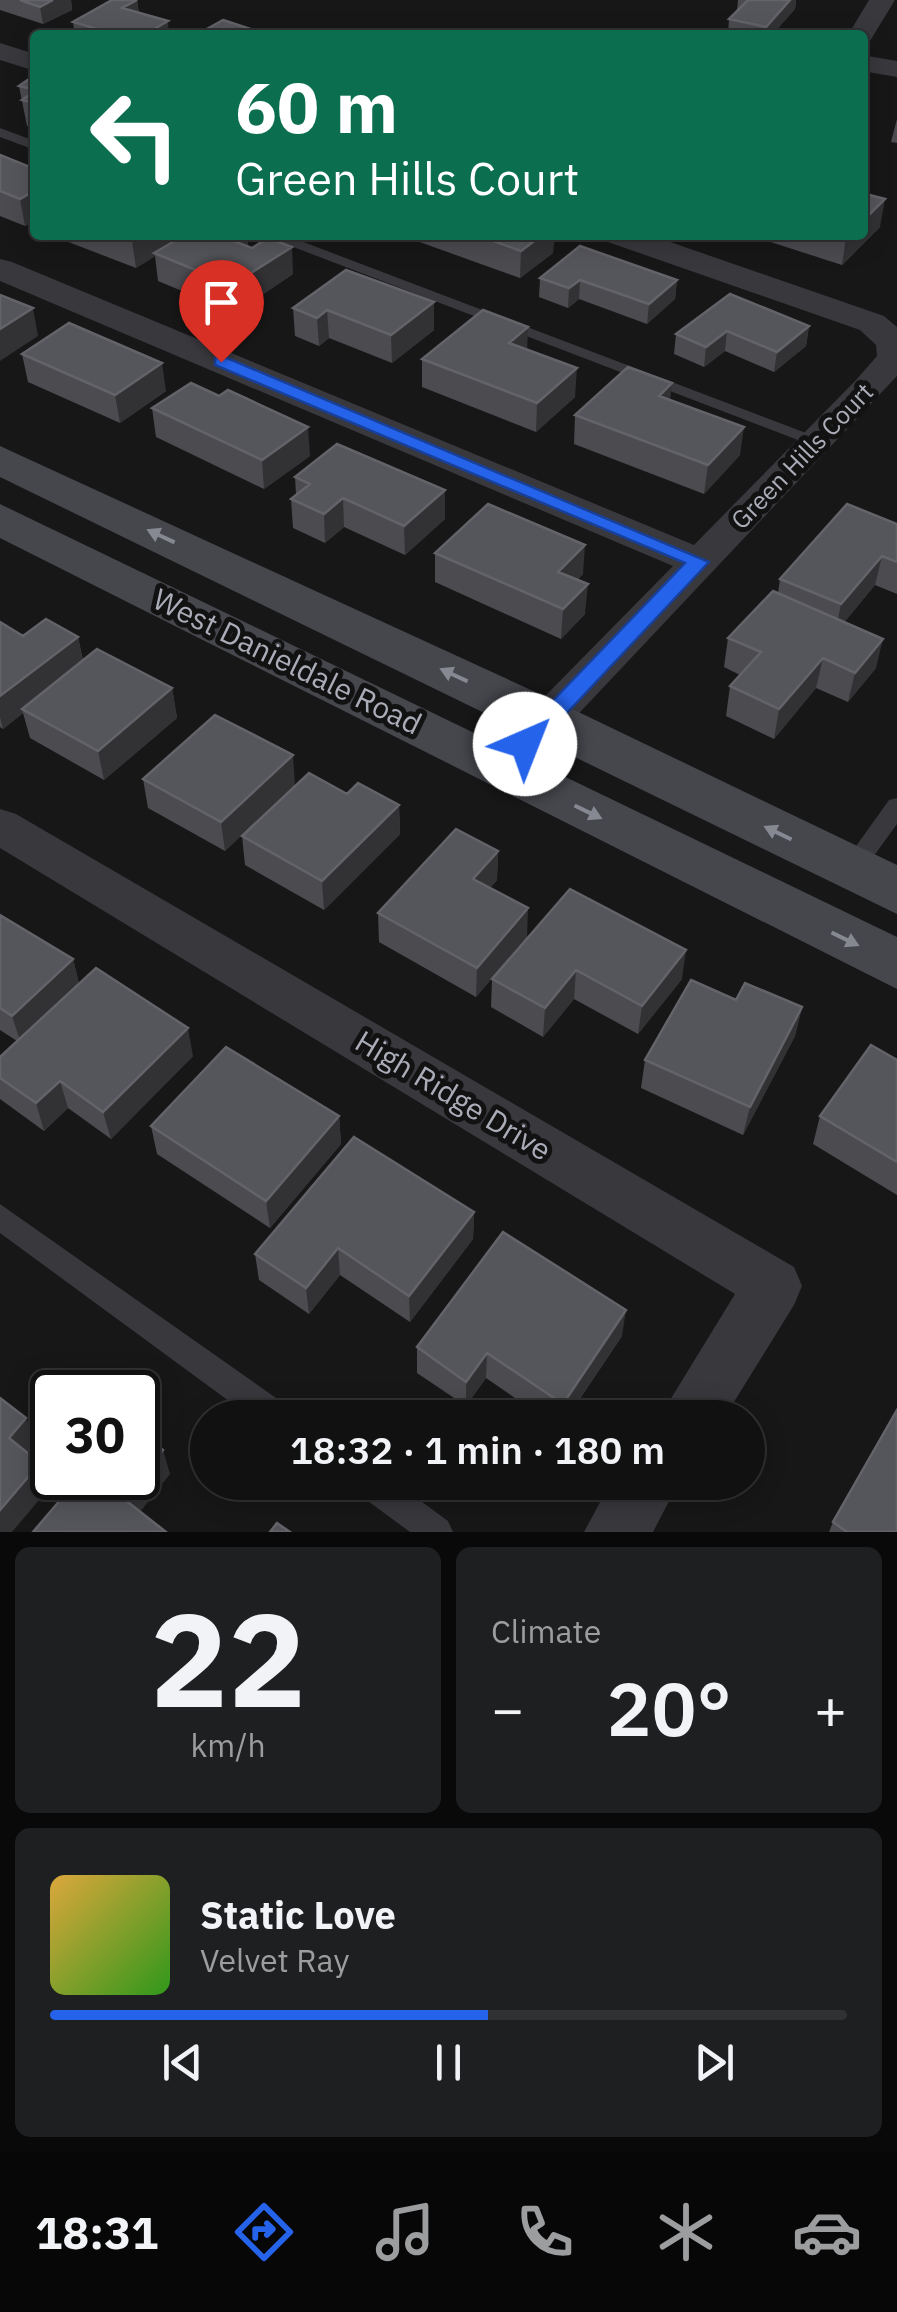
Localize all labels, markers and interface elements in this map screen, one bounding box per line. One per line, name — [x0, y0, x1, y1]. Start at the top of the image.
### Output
text: 60 m — [235, 61, 398, 152]
icon: left — [70, 70, 200, 200]
text: Green Hills Court — [235, 149, 579, 207]
pin — [179, 260, 264, 363]
icon: arrive — [194, 275, 249, 330]
street label: Green Hills Court — [723, 375, 880, 536]
one-way arrow — [146, 527, 175, 544]
street label: West Danieldale Road — [147, 579, 428, 743]
one-way arrow — [440, 666, 469, 683]
position arrow — [473, 692, 577, 796]
one-way arrow — [574, 803, 603, 820]
one-way arrow — [763, 824, 792, 841]
one-way arrow — [831, 930, 860, 947]
street label: High Ridge Drive — [349, 1021, 559, 1169]
speed limit sign: 30 — [30, 1370, 160, 1500]
text: 18:32 · 1 min · 180 m — [290, 1425, 665, 1474]
text: 22 — [150, 1574, 306, 1743]
text: Climate — [491, 1610, 601, 1652]
text: 20° — [606, 1659, 732, 1757]
text: − — [491, 1673, 524, 1744]
text: + — [814, 1673, 847, 1744]
text: km/h — [190, 1724, 266, 1766]
text: Static Love — [200, 1890, 396, 1939]
text: Velvet Ray — [200, 1939, 349, 1981]
icon: previous — [155, 2035, 210, 2090]
icon: pause — [421, 2035, 476, 2090]
icon: next — [687, 2035, 742, 2090]
icon: directions — [229, 2197, 299, 2267]
icon: music — [370, 2197, 440, 2267]
icon: phone — [510, 2197, 580, 2267]
icon: climate — [651, 2197, 721, 2267]
icon: car — [792, 2197, 862, 2267]
text: 18:31 — [35, 2203, 158, 2261]

